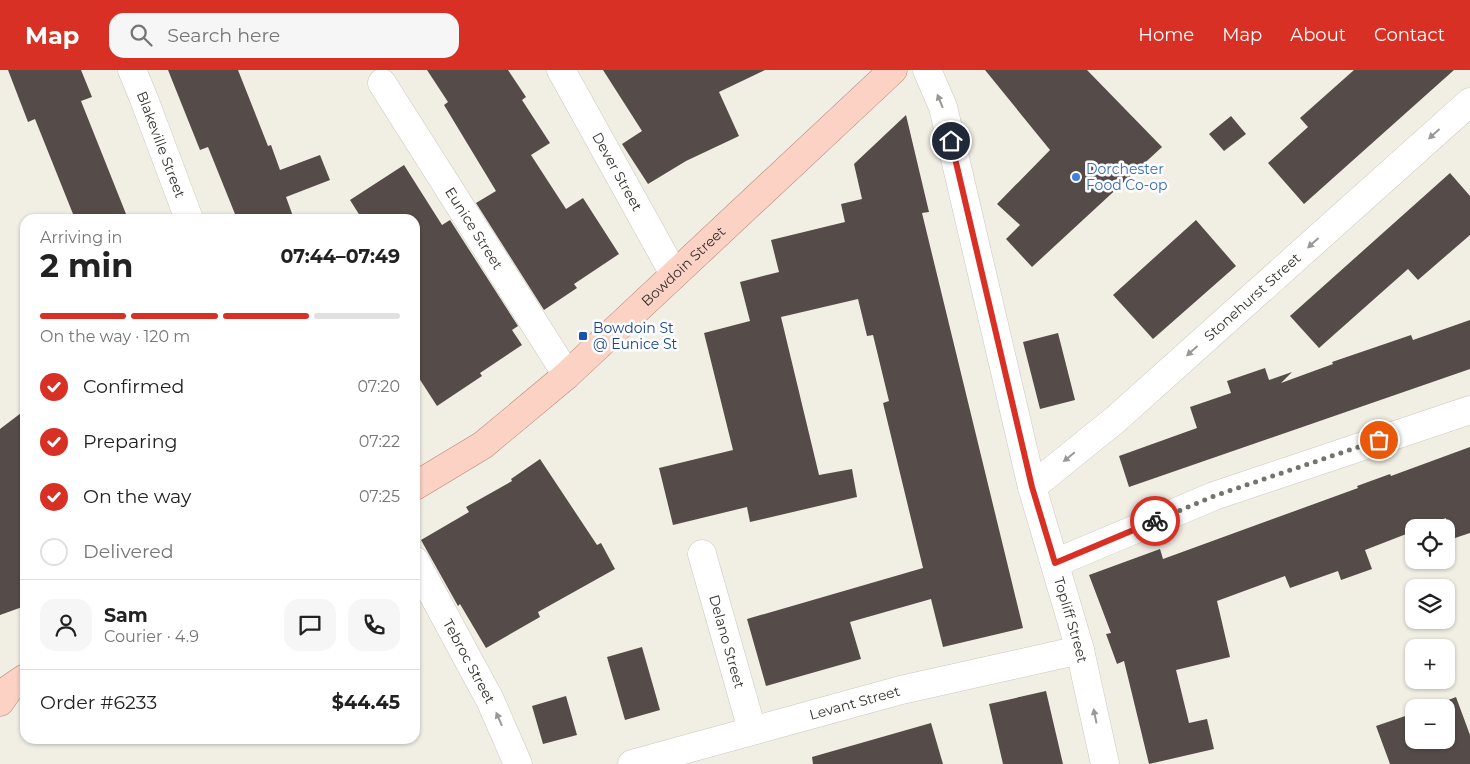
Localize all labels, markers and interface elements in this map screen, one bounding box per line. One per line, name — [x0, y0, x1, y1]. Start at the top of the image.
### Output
search box — [109, 13, 459, 58]
text: Map — [25, 21, 79, 50]
icon: search — [127, 21, 155, 49]
text: Search here — [167, 24, 280, 47]
text: Home — [1138, 24, 1194, 46]
text: Map — [1222, 24, 1262, 46]
text: About — [1290, 24, 1346, 46]
text: Contact — [1374, 24, 1445, 46]
street label: Blakeville Street — [133, 89, 189, 201]
one-way arrow — [936, 93, 944, 108]
pin — [930, 120, 972, 162]
icon: home — [937, 127, 965, 155]
one-way arrow — [1428, 128, 1440, 140]
street label: Dever Street — [588, 129, 646, 214]
place label: Dorchester Food Co-op — [1086, 160, 1168, 194]
marker: Dorchester Food Co-op — [1070, 171, 1082, 183]
street label: Eunice Street — [441, 184, 507, 273]
street label: Bowdoin Street — [637, 222, 729, 310]
text: Arriving in — [40, 228, 122, 247]
one-way arrow — [1308, 237, 1320, 249]
text: 07:44–07:49 — [281, 245, 400, 268]
text: 2 min — [40, 246, 133, 285]
street label: Stonehurst Street — [1200, 249, 1305, 345]
place label: Bowdoin St @ Eunice St — [593, 319, 678, 353]
text: On the way · 120 m — [40, 327, 190, 346]
marker: Bowdoin St @ Eunice St — [577, 330, 589, 342]
one-way arrow — [1186, 346, 1199, 357]
icon: check — [40, 373, 68, 401]
text: Confirmed — [83, 375, 184, 398]
text: 07:20 — [357, 377, 400, 396]
pin — [1358, 419, 1400, 461]
icon: bag — [1365, 426, 1393, 454]
icon: check — [40, 428, 68, 456]
text: Preparing — [83, 430, 178, 453]
text: 07:22 — [359, 432, 400, 451]
one-way arrow — [1063, 452, 1076, 463]
icon: check — [40, 483, 68, 511]
text: On the way — [83, 485, 191, 508]
text: 07:25 — [359, 487, 400, 506]
courier — [1130, 496, 1180, 546]
icon: bike — [1141, 507, 1169, 535]
map controls — [1405, 519, 1455, 749]
button: locate — [1405, 519, 1455, 569]
text: Delivered — [83, 540, 174, 563]
street label: Topliff Street — [1050, 575, 1092, 665]
button: layers — [1405, 579, 1455, 629]
street label: Delano Street — [705, 593, 749, 691]
button: person — [40, 599, 92, 651]
button: chat — [284, 599, 336, 651]
button: phone — [348, 599, 400, 651]
text: Sam — [104, 604, 148, 627]
street label: Tebroc Street — [439, 616, 499, 707]
text: Courier · 4.9 — [104, 627, 199, 646]
button: + — [1405, 639, 1455, 689]
street label: Levant Street — [807, 682, 902, 724]
text: Order #6233 — [40, 691, 157, 714]
text: $44.45 — [332, 691, 400, 714]
button: − — [1405, 699, 1455, 749]
one-way arrow — [1091, 709, 1099, 724]
one-way arrow — [494, 712, 502, 726]

